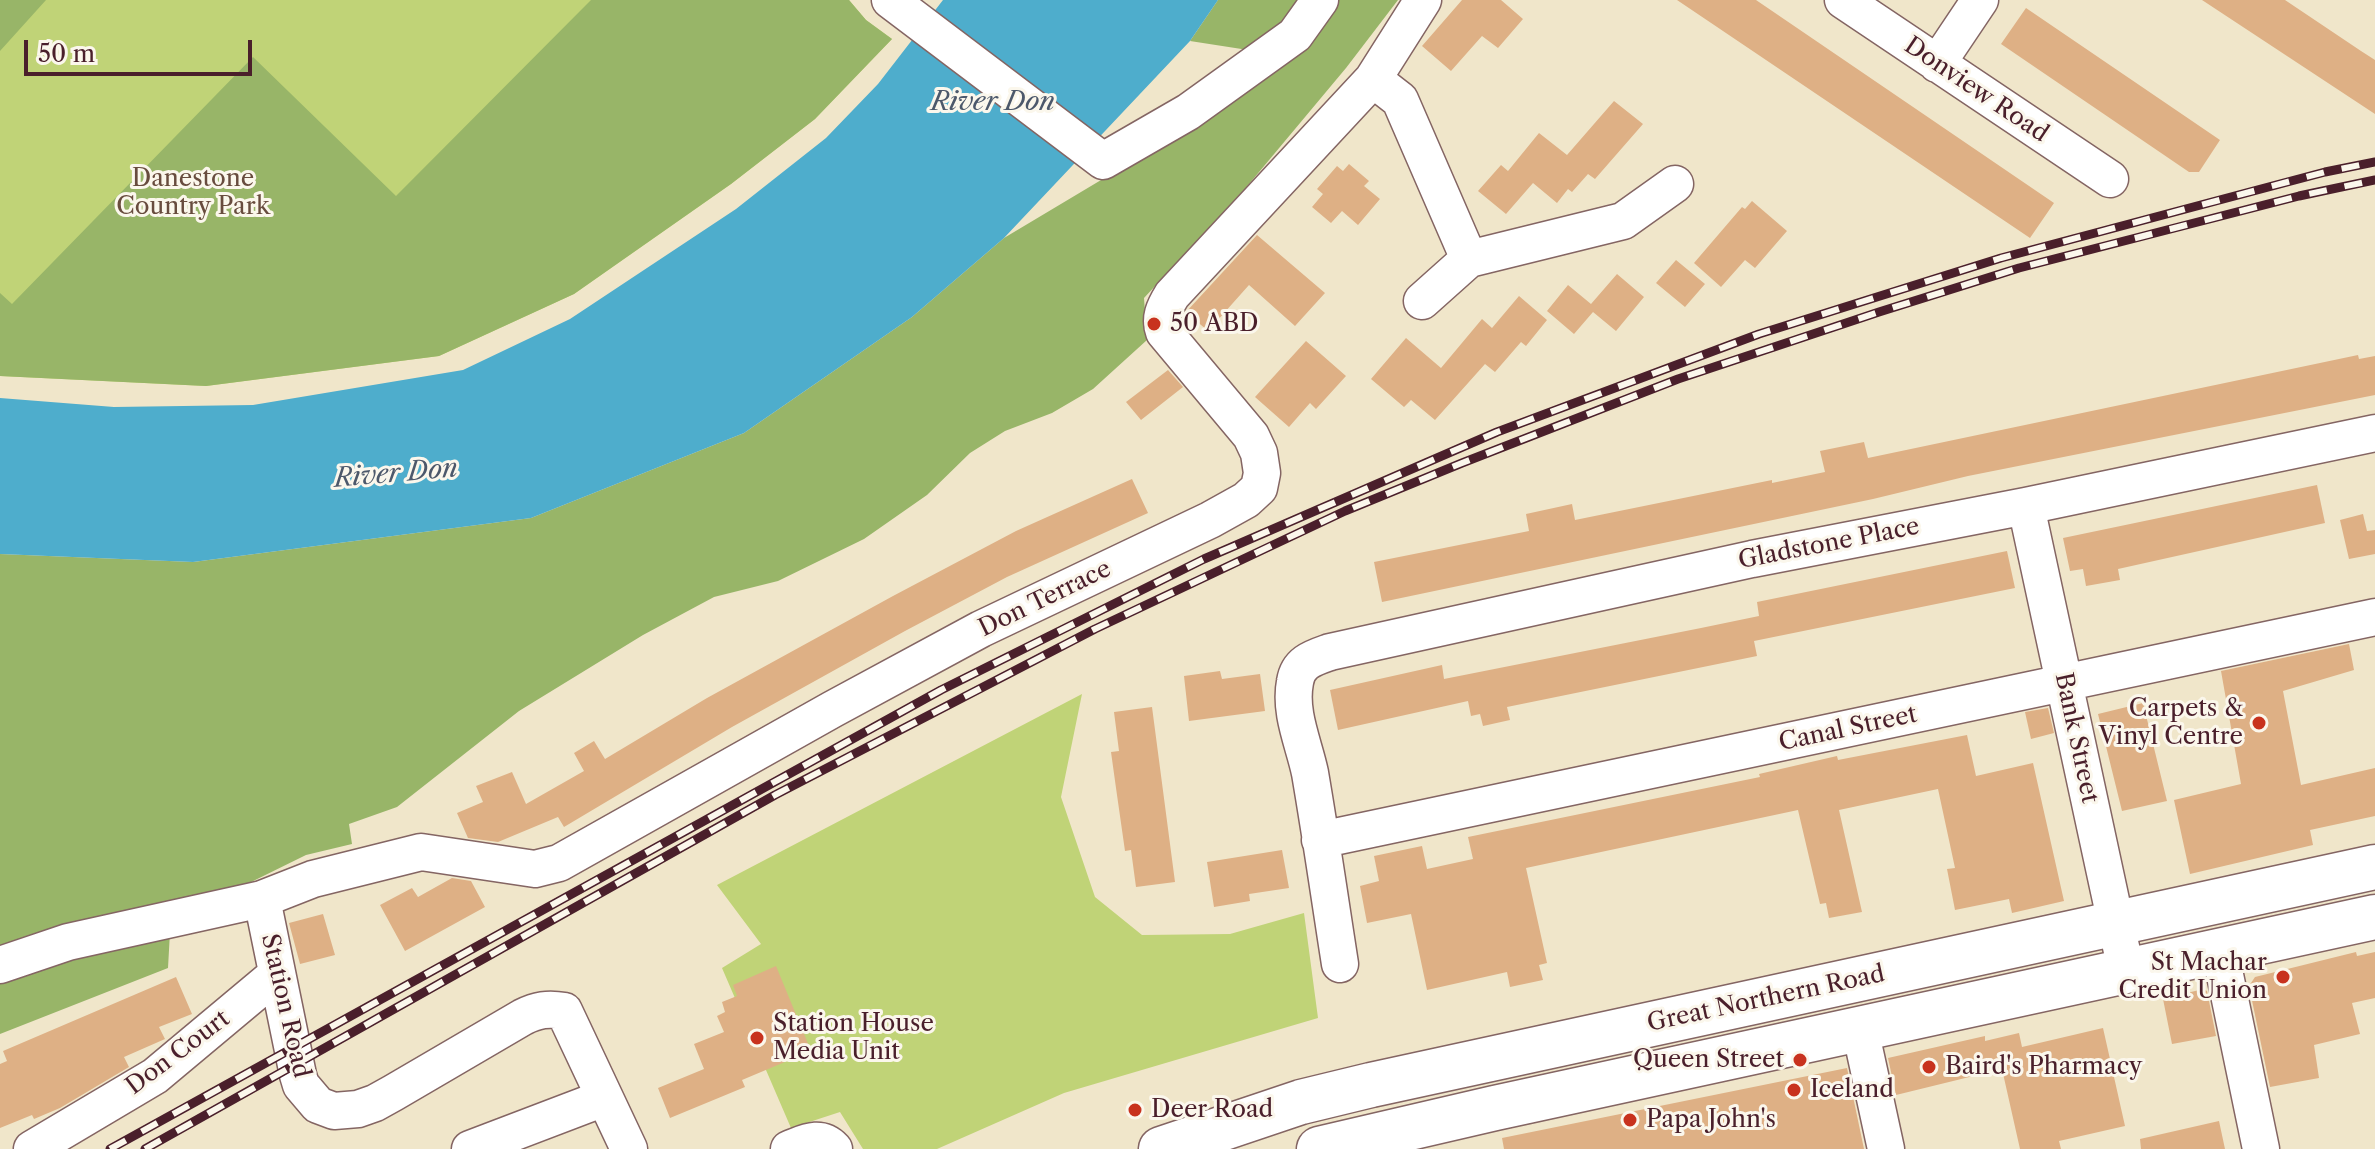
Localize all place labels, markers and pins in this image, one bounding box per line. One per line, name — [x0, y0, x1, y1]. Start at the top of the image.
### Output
place label: 50 ABD — [1170, 310, 1259, 338]
marker: 50 ABD — [1145, 315, 1163, 333]
place label: Carpets & Vinyl Centre — [2099, 695, 2243, 751]
marker: Carpets & Vinyl Centre — [2250, 714, 2268, 732]
place label: St Machar Credit Union — [2118, 949, 2267, 1005]
marker: St Machar Credit Union — [2274, 968, 2292, 986]
place label: Station House Media Unit — [773, 1010, 934, 1066]
marker: Station House Media Unit — [748, 1029, 766, 1047]
place label: Queen Street — [1633, 1046, 1784, 1074]
marker: Queen Street — [1791, 1051, 1809, 1069]
place label: Baird's Pharmacy — [1945, 1053, 2142, 1081]
marker: Baird's Pharmacy — [1920, 1058, 1938, 1076]
place label: Iceland — [1810, 1076, 1894, 1104]
marker: Iceland — [1785, 1081, 1803, 1099]
place label: Deer Road — [1151, 1096, 1273, 1124]
marker: Deer Road — [1126, 1101, 1144, 1119]
place label: Papa John's — [1646, 1106, 1776, 1134]
marker: Papa John's — [1621, 1111, 1639, 1129]

